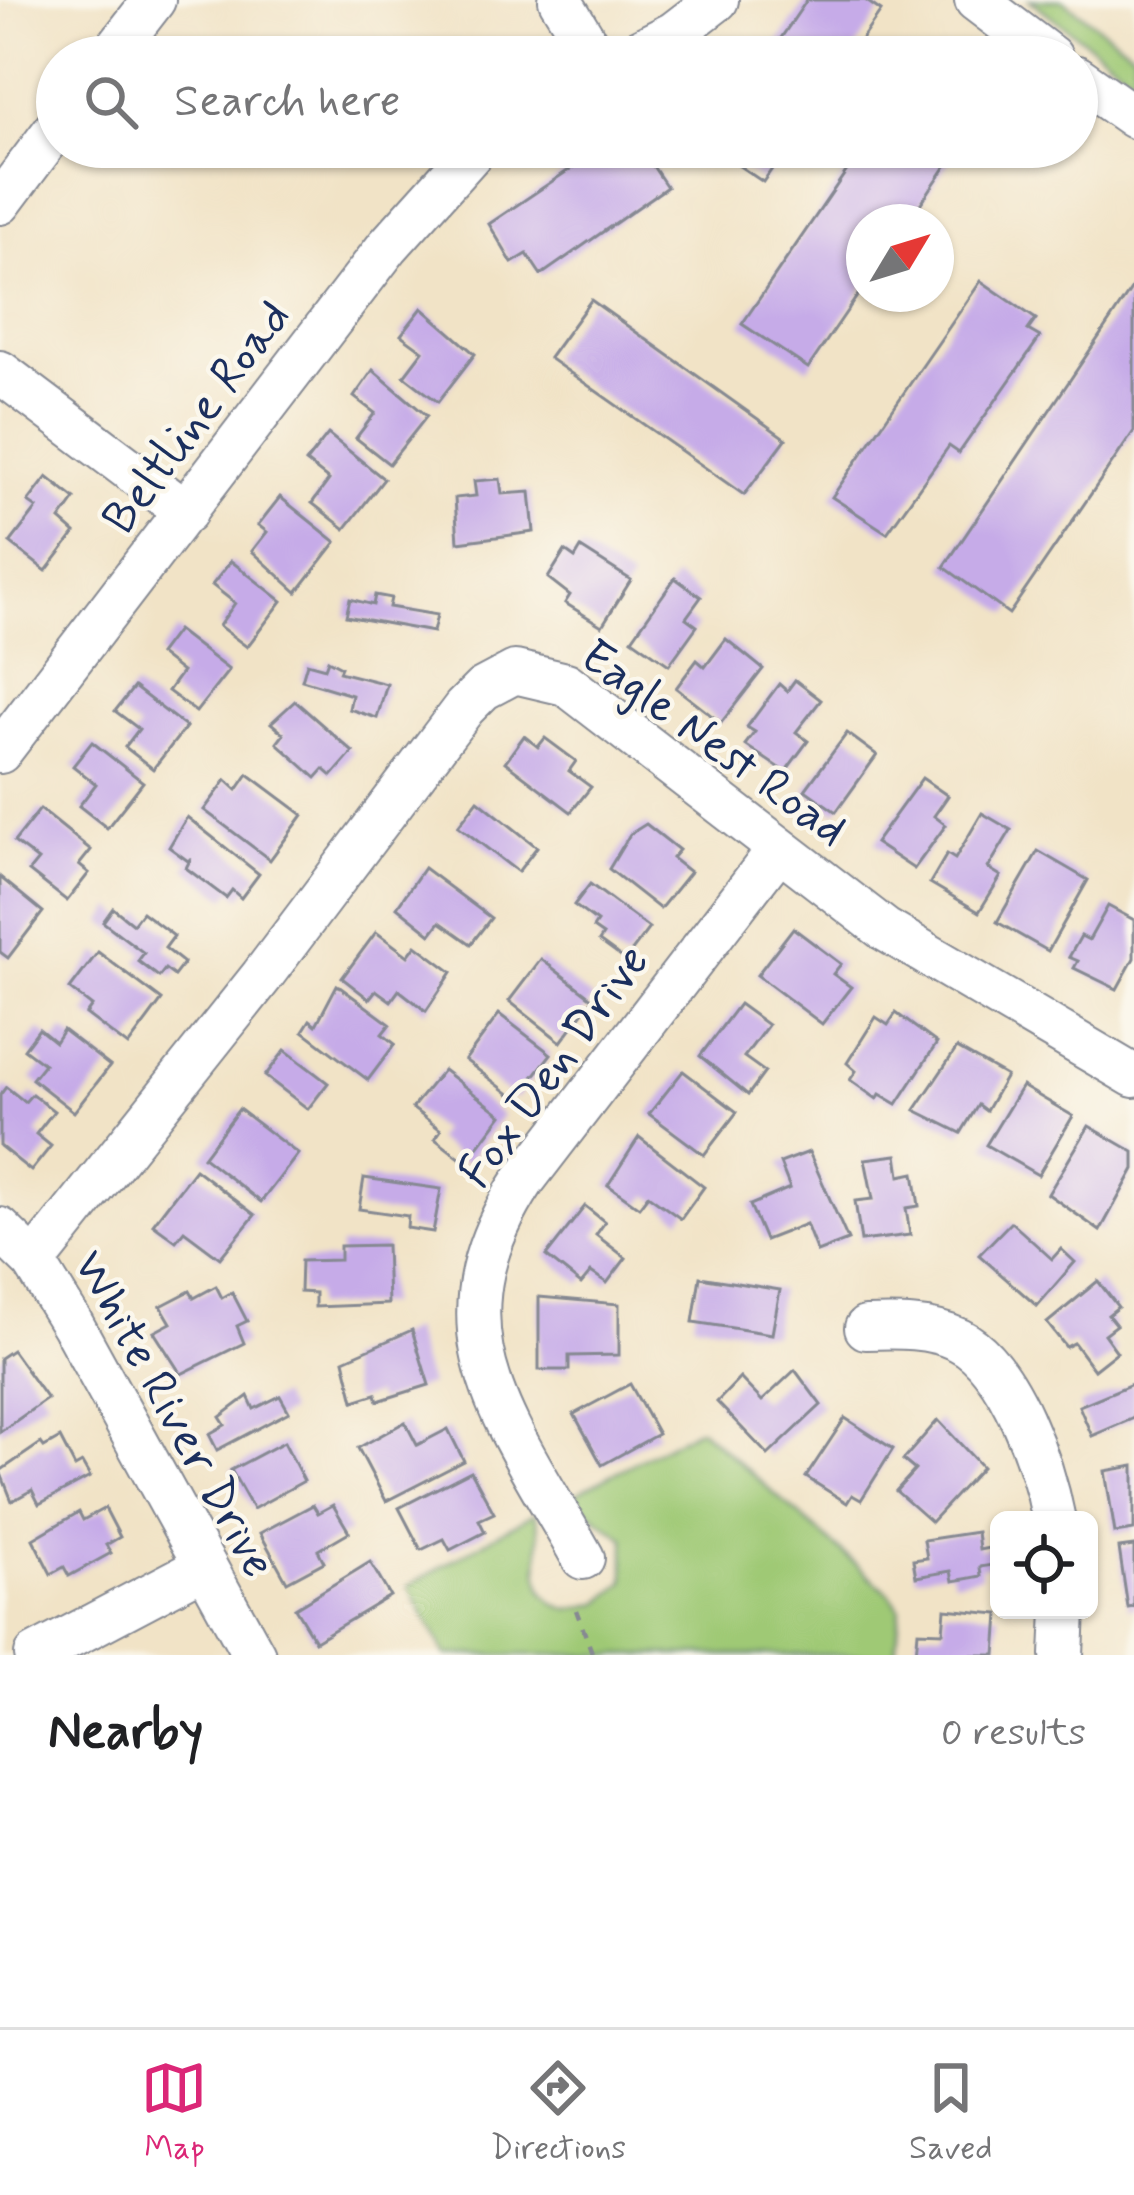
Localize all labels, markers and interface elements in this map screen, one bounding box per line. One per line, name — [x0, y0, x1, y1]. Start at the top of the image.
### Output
search box — [36, 36, 1098, 168]
icon: search — [78, 69, 144, 135]
text: Search here — [174, 73, 401, 132]
north arrow — [846, 204, 954, 312]
street label: Beltline Road — [89, 288, 306, 548]
street label: Eagle Nest Road — [567, 626, 859, 862]
street label: Fox Den Drive — [445, 933, 665, 1201]
street label: White River Drive — [57, 1240, 289, 1590]
map controls — [990, 1511, 1098, 1619]
button: locate — [990, 1511, 1098, 1619]
text: Nearby — [48, 1700, 203, 1766]
text: 0 results — [941, 1708, 1086, 1759]
tab: Map — [141, 2055, 207, 2171]
tab: Directions — [490, 2055, 626, 2171]
tab: Saved — [909, 2055, 993, 2171]

